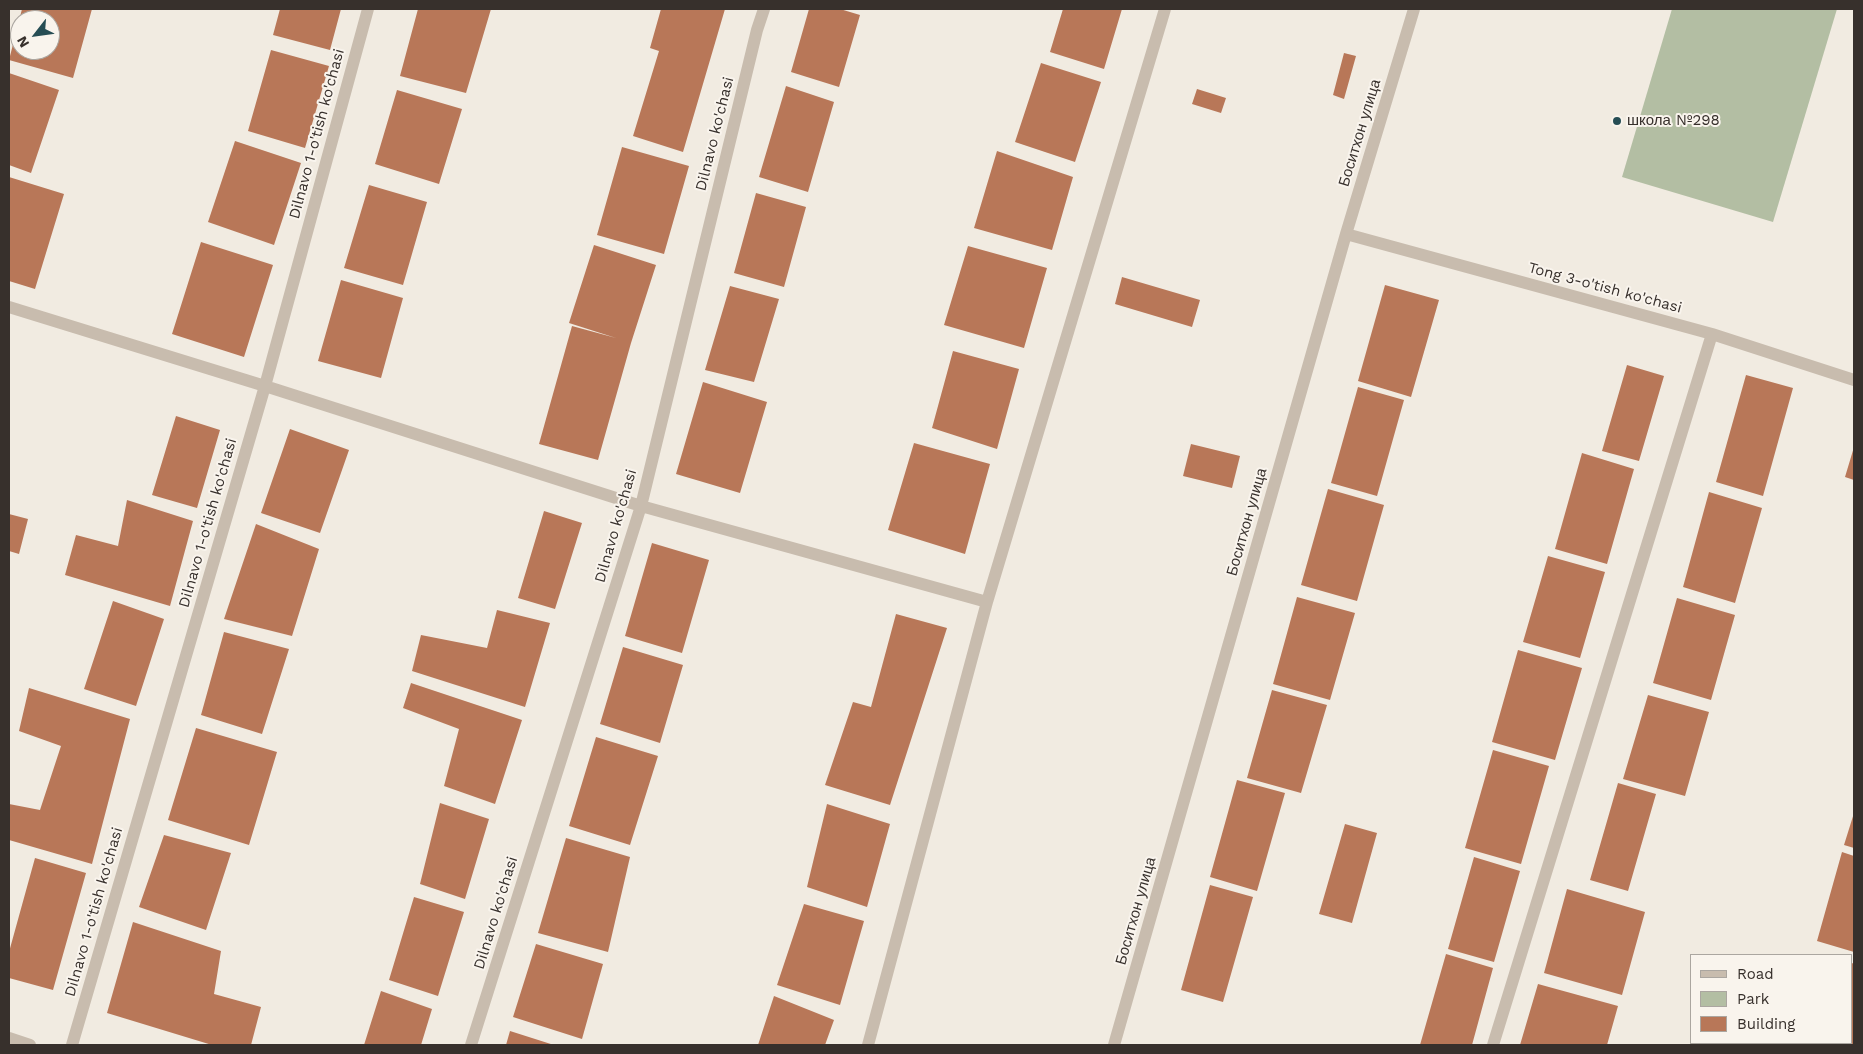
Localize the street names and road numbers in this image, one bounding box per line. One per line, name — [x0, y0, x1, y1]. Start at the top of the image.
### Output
street label: Dilnavo 1-o'tish ko'chasi — [286, 47, 348, 221]
street label: Dilnavo ko'chasi — [692, 75, 738, 193]
street label: Боситхон улица — [1335, 77, 1385, 189]
street label: Tong 3-o'tish ko'chasi — [1526, 259, 1684, 317]
street label: Dilnavo 1-o'tish ko'chasi — [175, 436, 241, 610]
street label: Боситхон улица — [1223, 466, 1271, 578]
street label: Dilnavo ko'chasi — [591, 467, 641, 585]
street label: Dilnavo 1-o'tish ko'chasi — [61, 825, 127, 999]
street label: Dilnavo ko'chasi — [470, 854, 522, 972]
street label: Боситхон улица — [1112, 855, 1160, 967]

